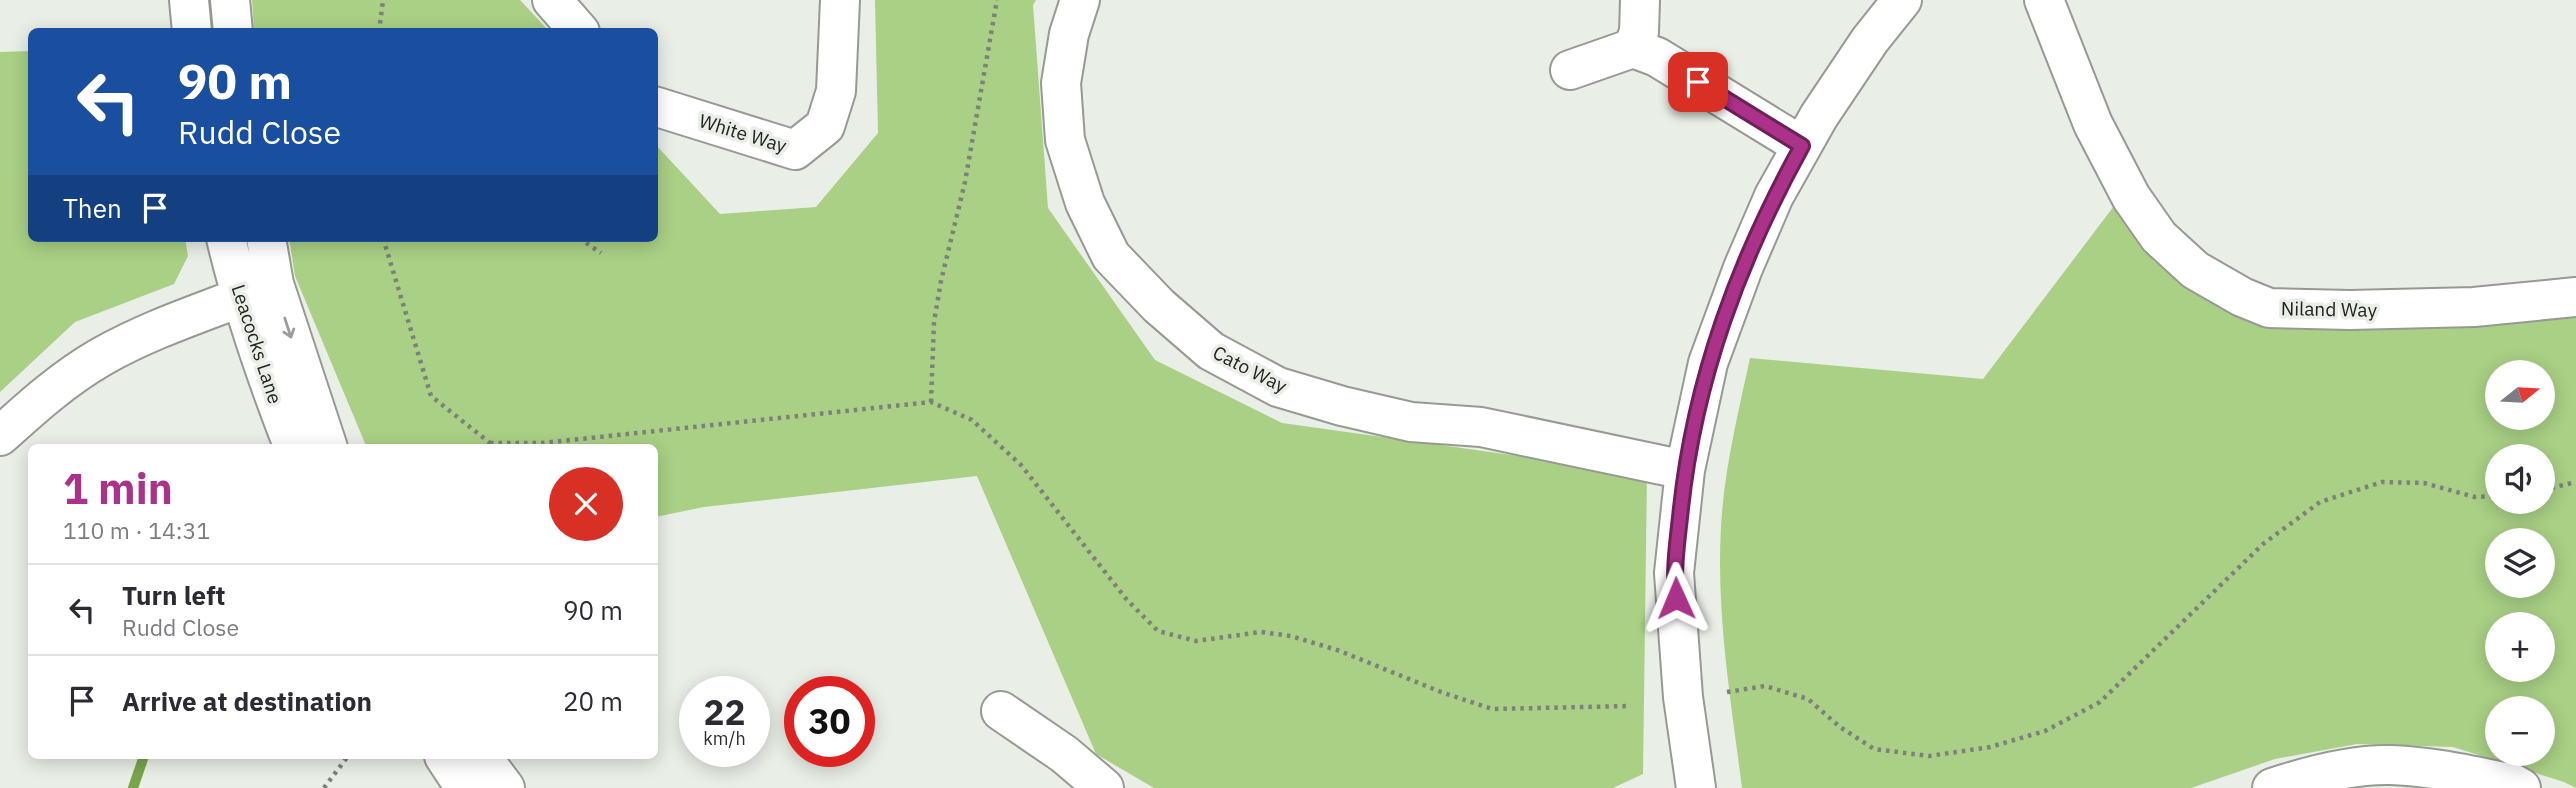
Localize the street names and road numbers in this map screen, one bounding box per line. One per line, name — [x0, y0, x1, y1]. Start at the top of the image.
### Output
street label: White Way — [696, 108, 790, 158]
street label: Leacocks Lane — [226, 281, 288, 407]
street label: Niland Way — [2281, 296, 2378, 322]
street label: Cato Way — [1209, 340, 1292, 398]

